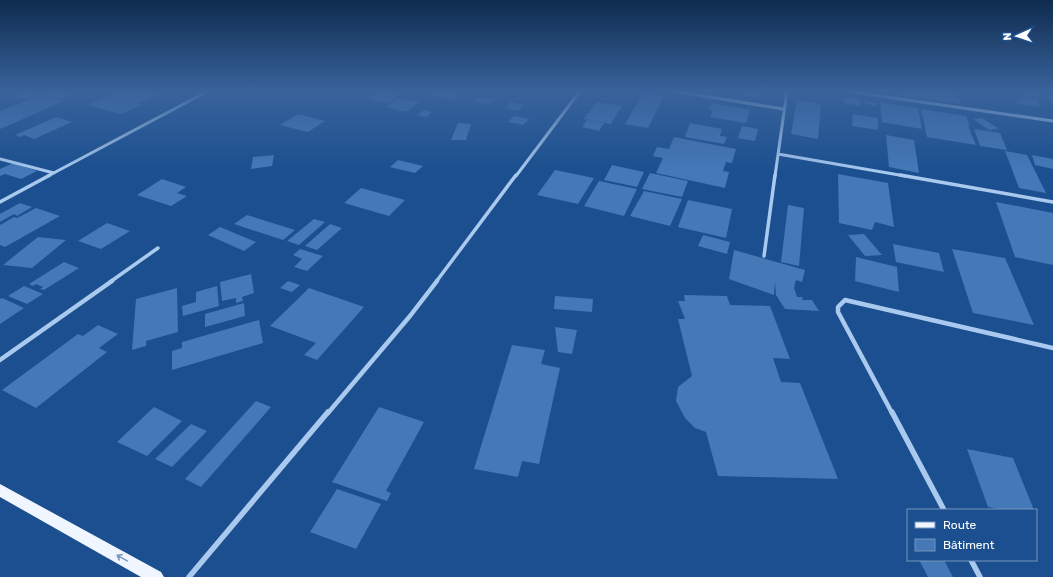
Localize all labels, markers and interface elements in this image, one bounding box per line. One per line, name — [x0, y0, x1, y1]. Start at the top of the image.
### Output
north arrow — [997, 16, 1037, 56]
text: N — [1001, 32, 1014, 41]
legend — [907, 509, 1037, 561]
text: Route — [943, 518, 977, 532]
text: Bâtiment — [943, 538, 995, 552]
one-way arrow — [116, 554, 128, 561]

